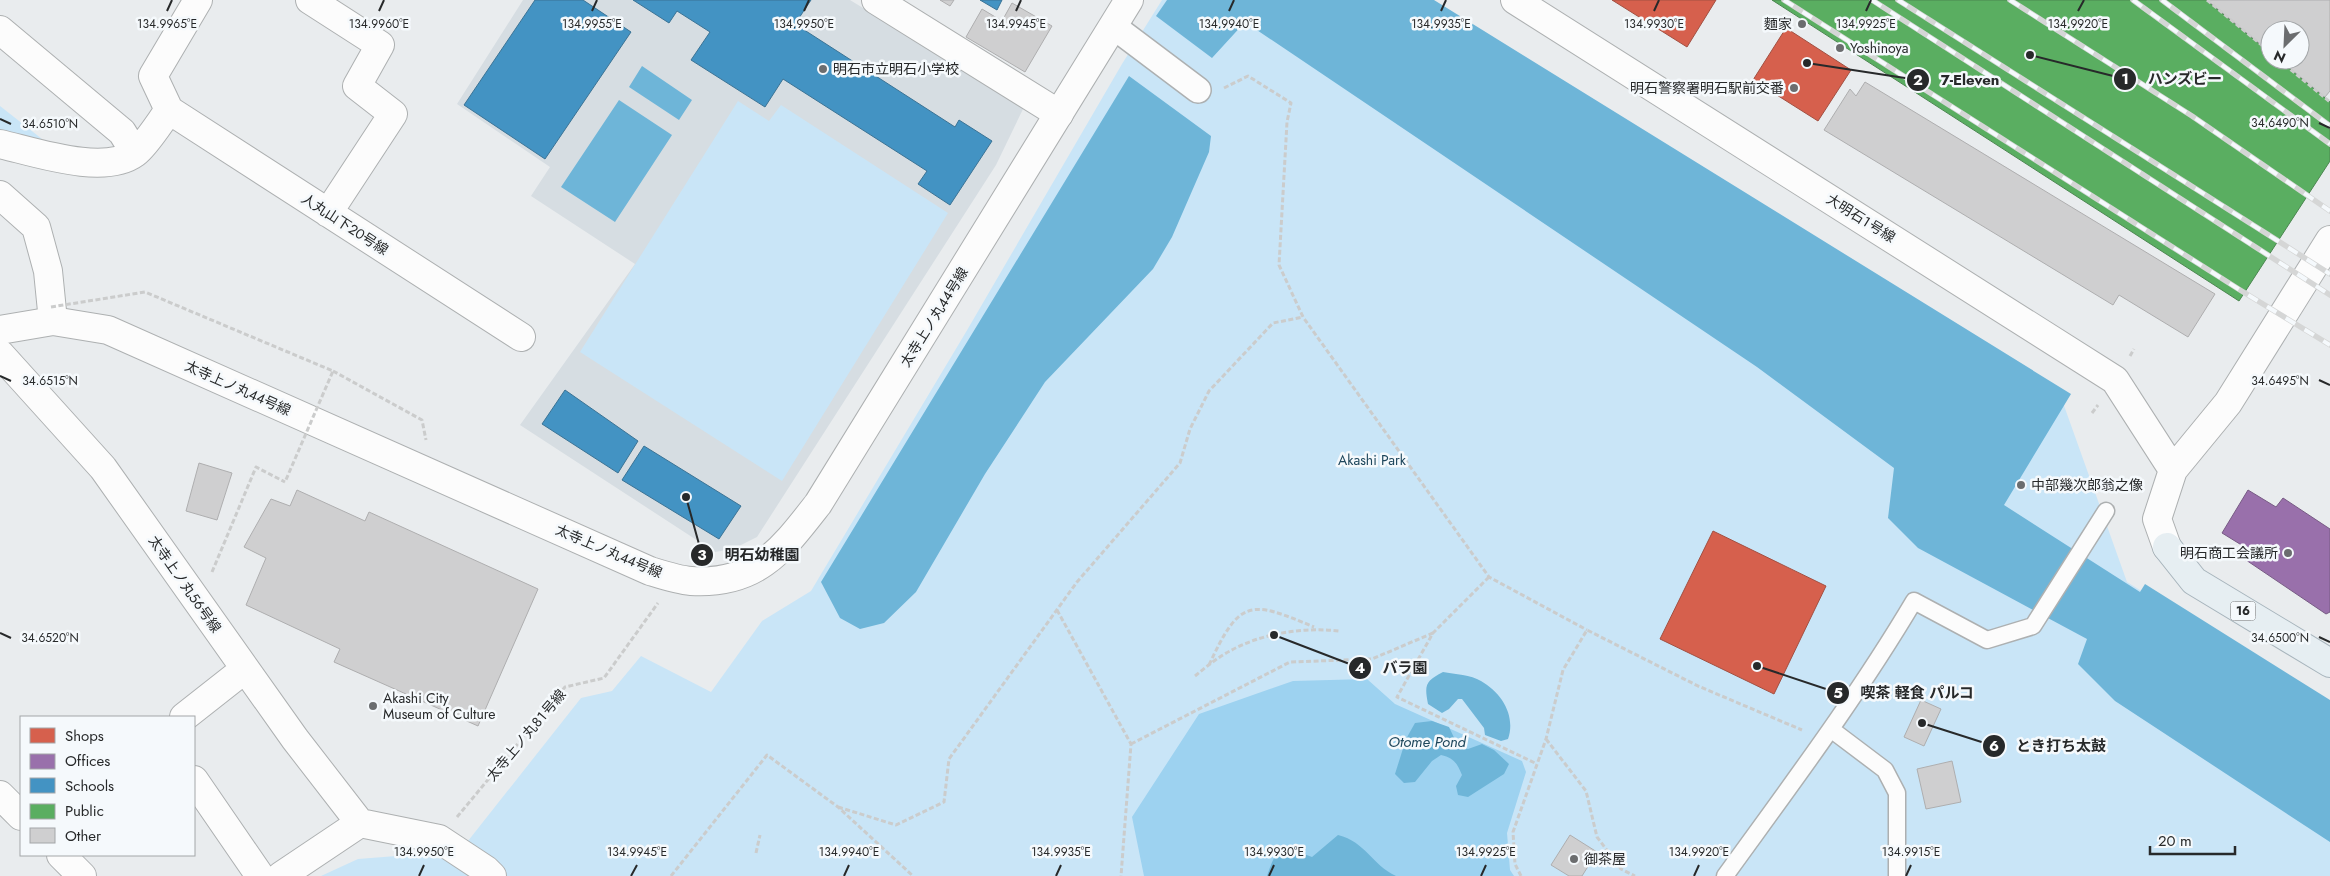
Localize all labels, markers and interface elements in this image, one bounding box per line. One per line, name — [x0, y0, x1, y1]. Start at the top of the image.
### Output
place label: 麵家 — [1764, 14, 1792, 34]
text: 134.9965°E — [137, 15, 197, 33]
text: 134.9960°E — [349, 15, 409, 33]
text: 134.9955°E — [562, 15, 622, 33]
text: 134.9950°E — [774, 15, 834, 33]
text: 134.9945°E — [986, 15, 1046, 33]
text: 134.9940°E — [1199, 15, 1259, 33]
text: 134.9935°E — [1411, 15, 1471, 33]
text: 134.9930°E — [1624, 15, 1684, 33]
text: 134.9925°E — [1836, 15, 1896, 33]
text: 134.9920°E — [2048, 15, 2108, 33]
marker: 麵家 — [1796, 18, 1808, 30]
north arrow — [2260, 20, 2310, 70]
place label: Yoshinoya — [1850, 38, 1908, 58]
marker: Yoshinoya — [1834, 42, 1846, 54]
text: N — [2271, 45, 2289, 68]
place label: 明石市立明石小学校 — [833, 59, 959, 79]
marker: 明石市立明石小学校 — [817, 63, 829, 75]
callout: ハンズビー — [2112, 64, 2232, 94]
callout: 7-Eleven — [1905, 65, 2009, 95]
text: 1 — [2121, 68, 2129, 90]
text: ハンズビー — [2148, 68, 2222, 90]
text: 2 — [1913, 69, 1923, 91]
text: 7-Eleven — [1941, 69, 1999, 91]
place label: 明石警察署明石駅前交番 — [1630, 78, 1784, 98]
marker: 明石警察署明石駅前交番 — [1788, 82, 1800, 94]
text: 34.6490°N — [2251, 114, 2309, 132]
text: 34.6510°N — [22, 115, 78, 133]
street label: 人丸山下２０号線 — [298, 188, 392, 260]
street label: 大明石１号線 — [1823, 189, 1899, 247]
street label: 太寺上ノ丸４４号線 — [895, 263, 973, 371]
street label: 太寺上ノ丸４４号線 — [182, 356, 294, 420]
text: 34.6515°N — [22, 372, 78, 390]
text: 34.6495°N — [2251, 372, 2309, 390]
park label: Akashi Park — [1338, 450, 1407, 470]
place label: 中部幾次郎翁之像 — [2031, 475, 2143, 495]
marker: 中部幾次郎翁之像 — [2015, 479, 2027, 491]
street label: 太寺上ノ丸４４号線 — [553, 519, 665, 583]
street label: 太寺上ノ丸５６号線 — [144, 531, 226, 637]
callout: 明石幼稚園 — [689, 540, 809, 570]
place label: 明石商工会議所 — [2180, 543, 2278, 563]
text: 3 — [697, 544, 707, 566]
text: 明石幼稚園 — [724, 544, 800, 566]
marker: 明石商工会議所 — [2282, 547, 2294, 559]
road number: 16 — [2230, 602, 2256, 620]
text: 34.6520°N — [21, 629, 79, 647]
text: 34.6500°N — [2251, 629, 2309, 647]
callout: バラ園 — [1347, 653, 1437, 683]
text: 4 — [1355, 657, 1365, 679]
text: バラ園 — [1382, 657, 1428, 679]
callout: 喫茶 軽食 パルコ — [1825, 678, 1984, 708]
text: 5 — [1833, 682, 1843, 704]
text: 喫茶 軽食 パルコ — [1860, 682, 1974, 704]
street label: 太寺上ノ丸８１号線 — [482, 685, 570, 785]
place label: Akashi City Museum of Culture — [383, 688, 496, 724]
marker: Akashi City Museum of Culture — [367, 700, 379, 712]
legend — [20, 716, 195, 856]
text: Shops — [65, 725, 104, 747]
water label: Otome Pond — [1388, 731, 1467, 753]
callout: とき打ち太鼓 — [1981, 731, 2116, 761]
text: 6 — [1989, 735, 1999, 757]
text: とき打ち太鼓 — [2016, 735, 2106, 757]
text: Offices — [65, 750, 110, 772]
text: Schools — [65, 775, 114, 797]
text: Public — [65, 800, 104, 822]
scale bar — [2150, 824, 2235, 856]
text: Other — [65, 825, 102, 847]
text: 20 m — [2158, 830, 2192, 852]
text: 134.9950°E — [394, 843, 454, 861]
text: 134.9945°E — [607, 843, 667, 861]
text: 134.9940°E — [819, 843, 879, 861]
text: 134.9935°E — [1031, 843, 1091, 861]
text: 134.9930°E — [1244, 843, 1304, 861]
text: 134.9925°E — [1456, 843, 1516, 861]
text: 134.9920°E — [1669, 843, 1729, 861]
text: 134.9915°E — [1882, 843, 1940, 861]
place label: 御茶屋 — [1584, 849, 1626, 869]
marker: 御茶屋 — [1568, 853, 1580, 865]

